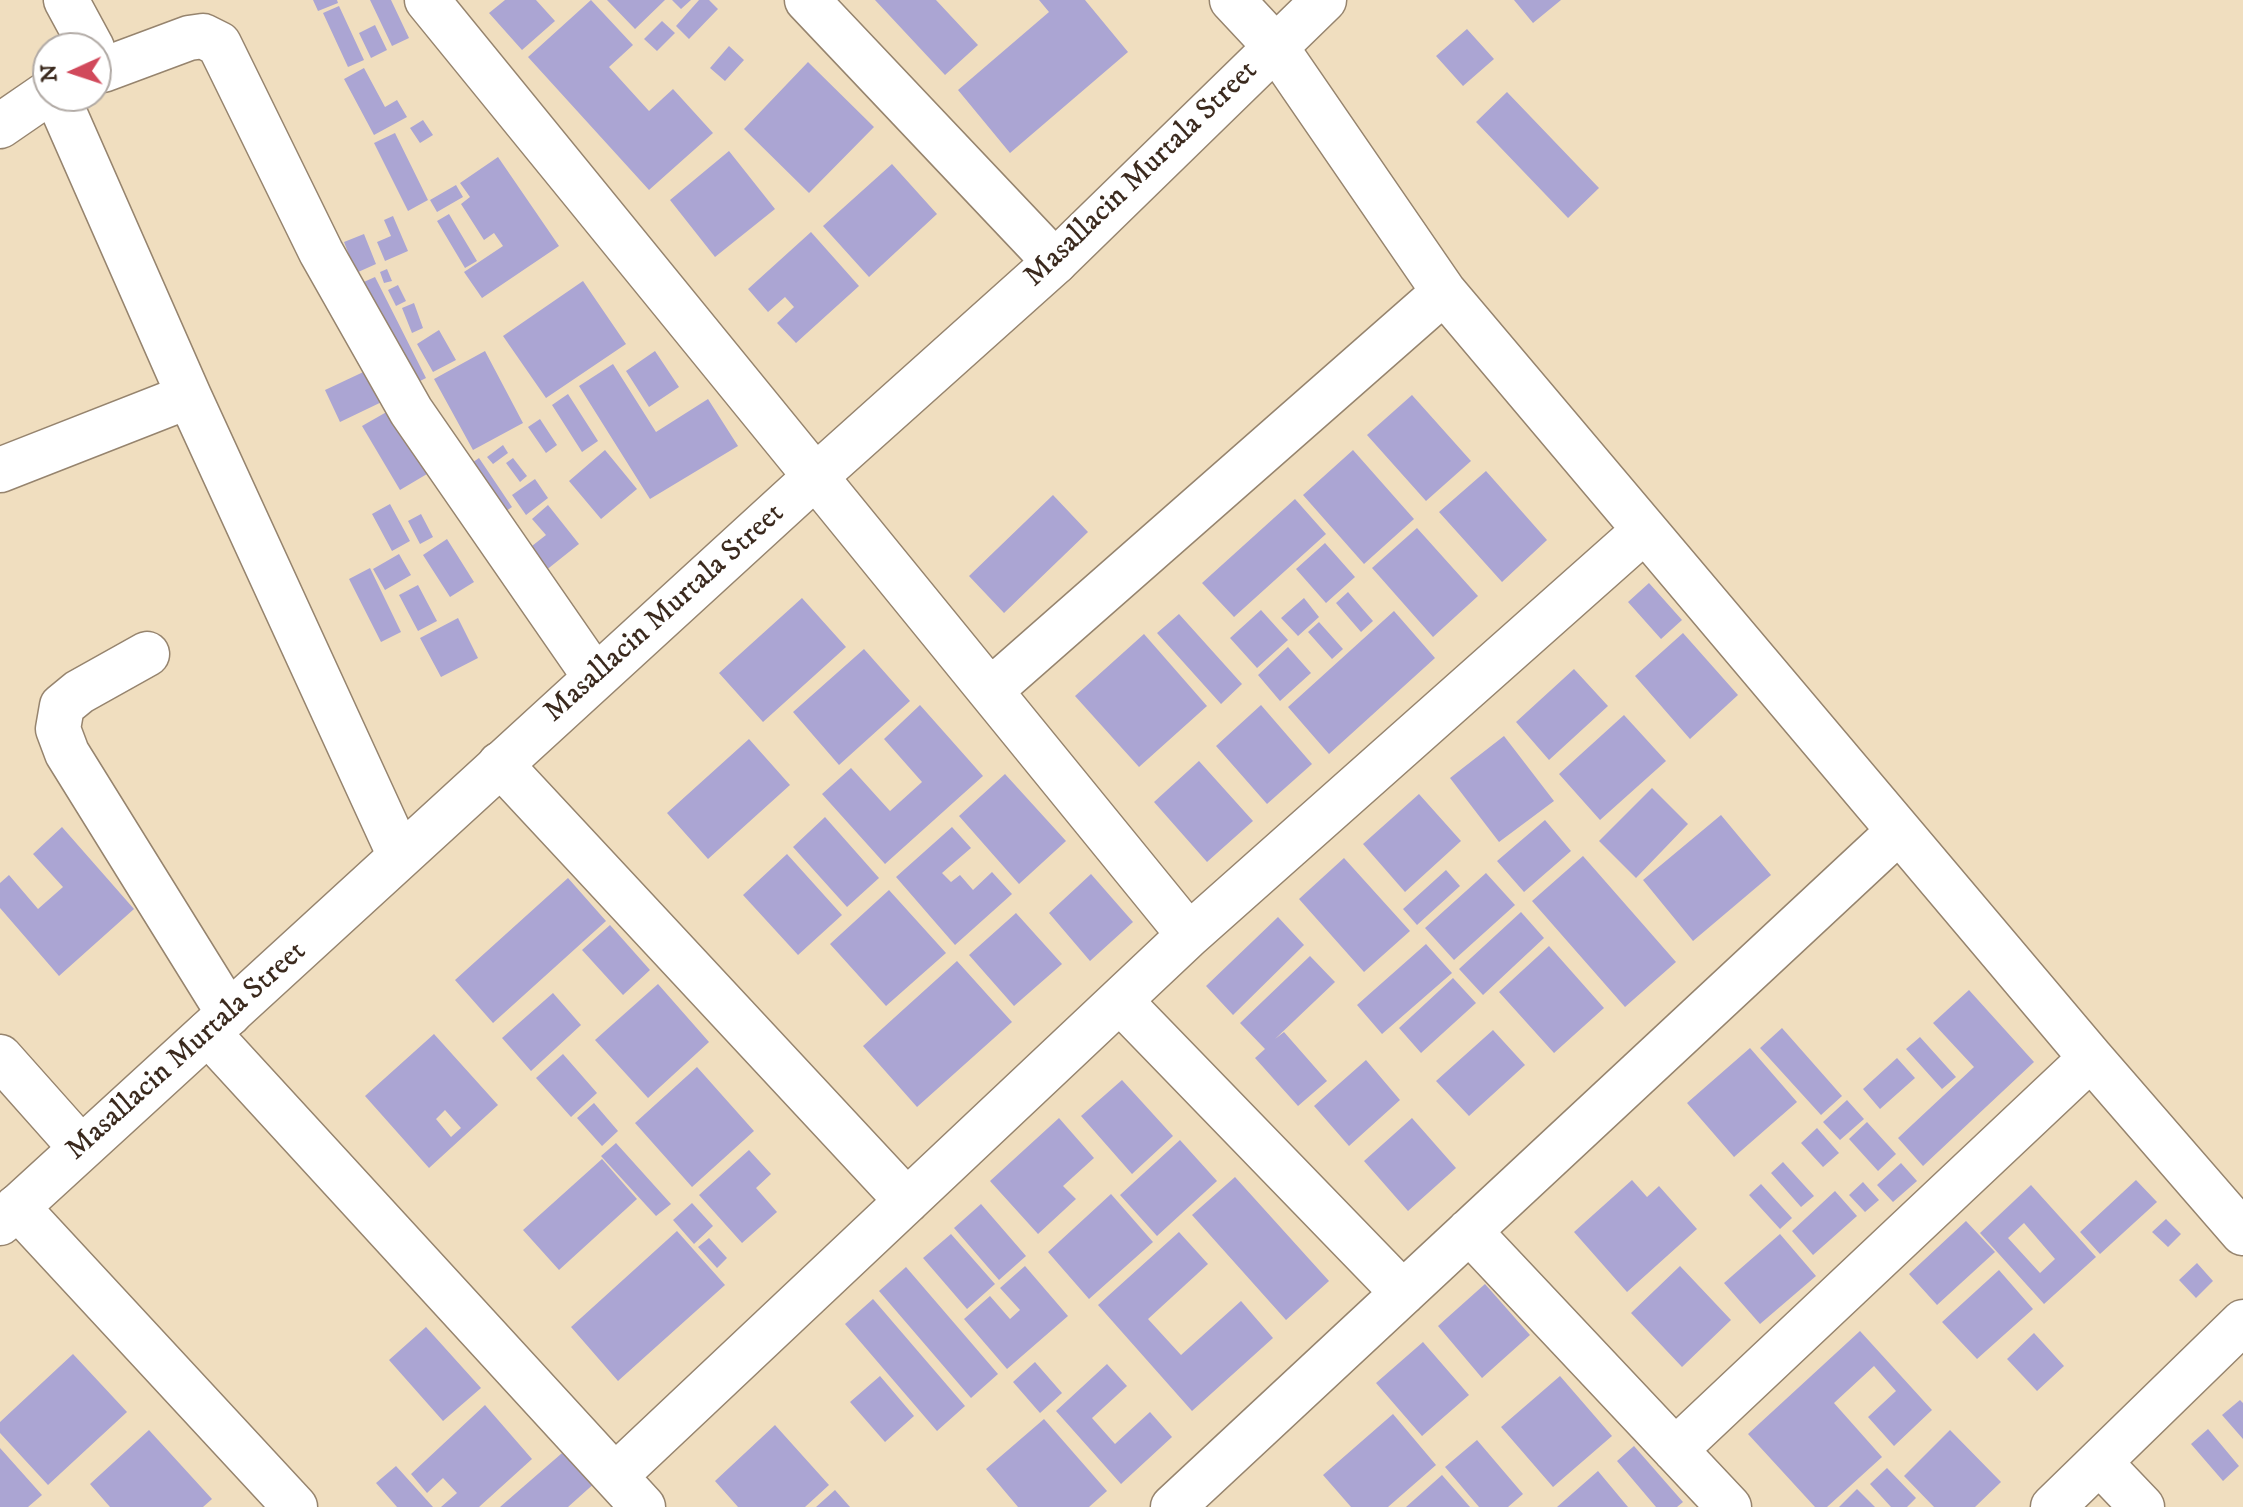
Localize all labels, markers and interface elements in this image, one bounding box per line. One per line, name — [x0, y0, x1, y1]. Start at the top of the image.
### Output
north arrow — [32, 32, 112, 112]
street label: Masallacin Murtala Street — [1018, 54, 1266, 296]
text: N — [36, 63, 63, 83]
street label: Masallacin Murtala Street — [538, 497, 792, 731]
street label: Masallacin Murtala Street — [60, 935, 314, 1169]

